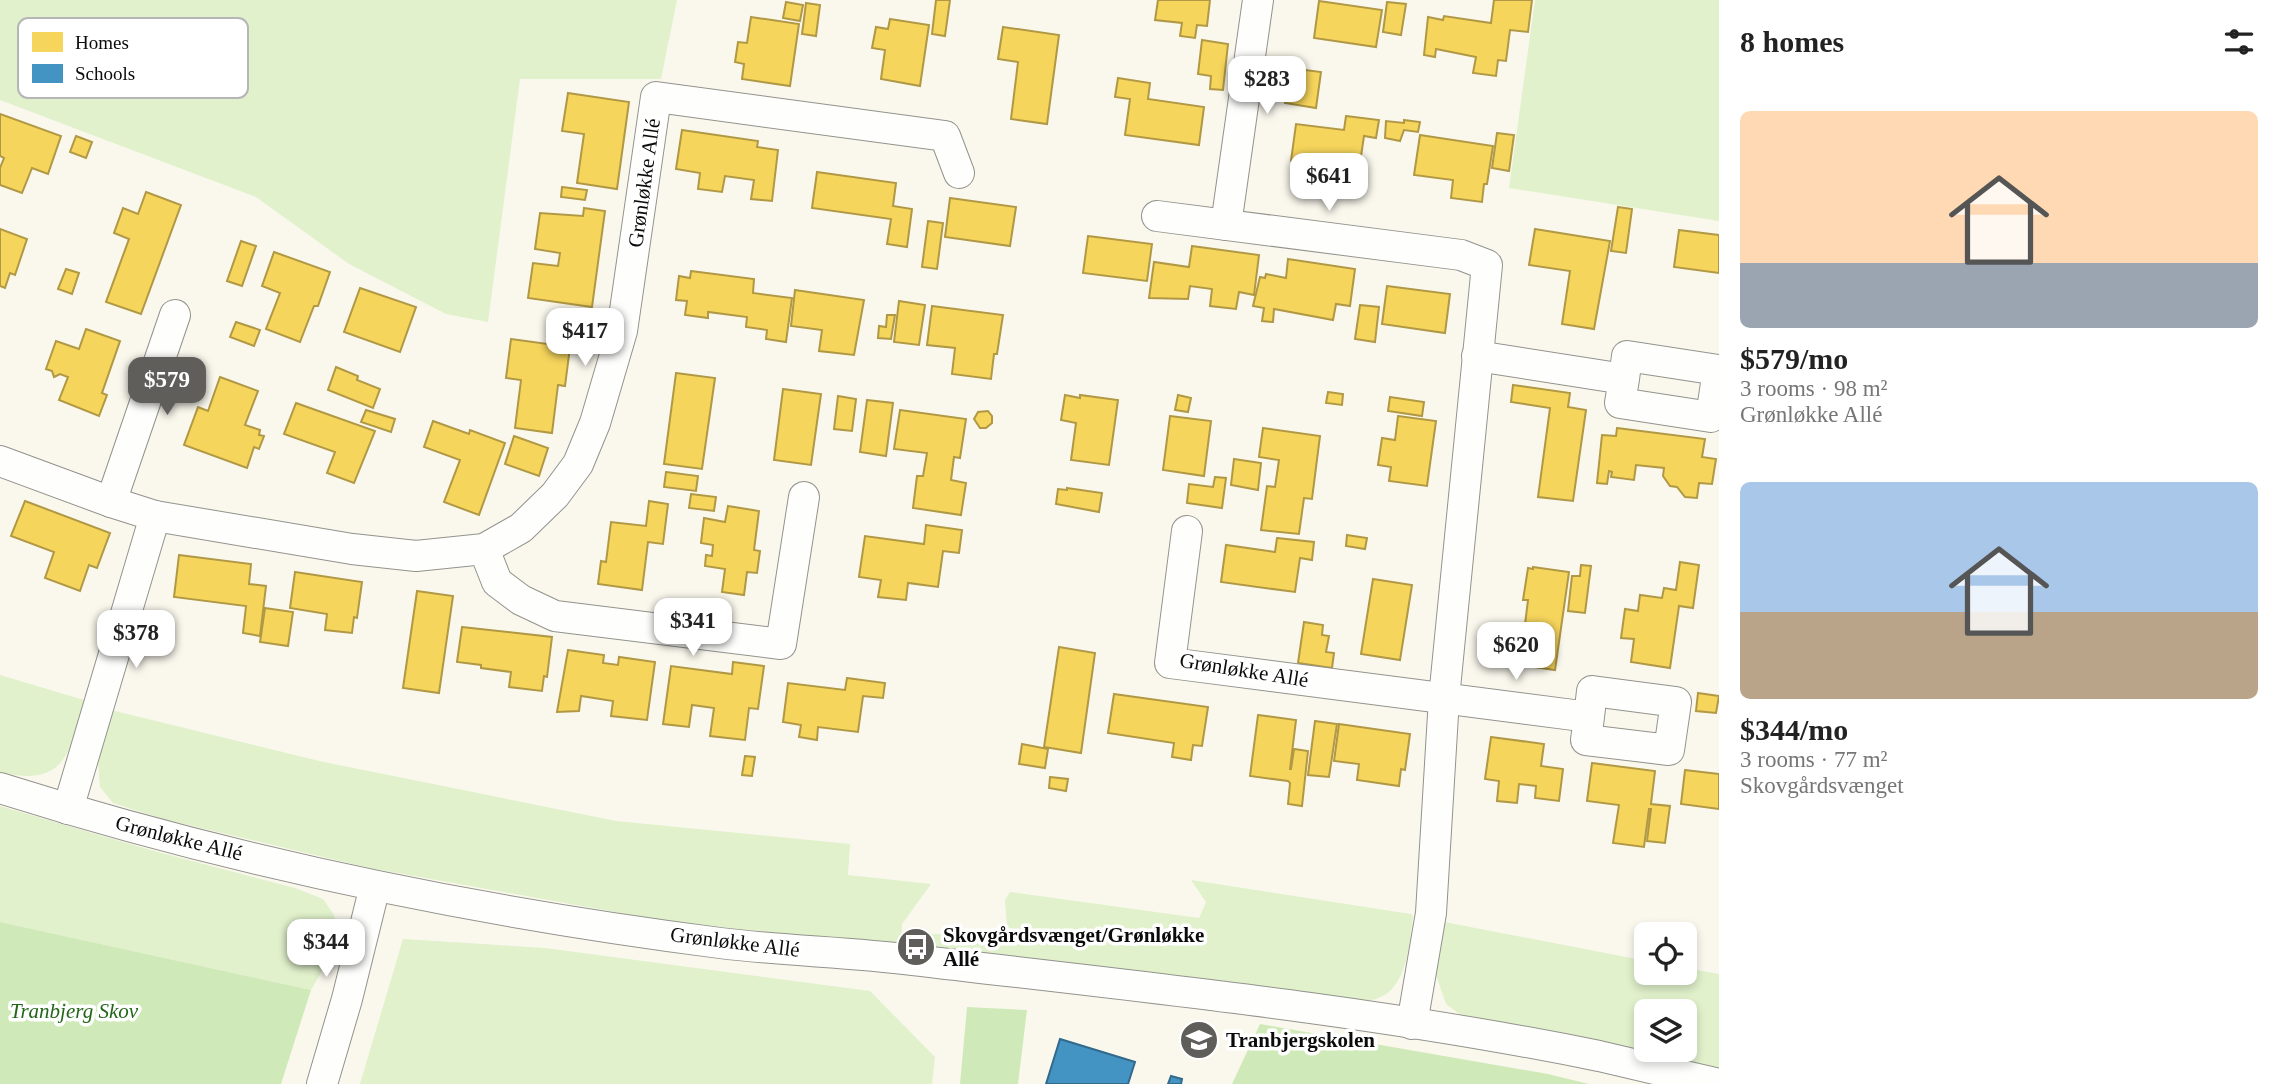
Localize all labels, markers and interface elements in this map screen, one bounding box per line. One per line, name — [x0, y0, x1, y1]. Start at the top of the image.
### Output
legend — [18, 18, 248, 98]
icon: filters — [2220, 23, 2258, 61]
text: 8 homes — [1740, 25, 1844, 58]
text: Homes — [75, 32, 129, 53]
pin: $283 — [1226, 57, 1308, 116]
text: Schools — [75, 63, 135, 84]
text: $283 — [1244, 66, 1290, 91]
street label: Grønløkke Allé — [623, 117, 665, 249]
pin: $641 — [1288, 154, 1370, 213]
icon: home — [1936, 157, 2062, 283]
text: $641 — [1306, 163, 1352, 188]
pin: $417 — [544, 308, 626, 368]
text: $417 — [562, 318, 608, 343]
text: $579/mo — [1740, 342, 1848, 375]
pin: $579 — [126, 358, 208, 417]
text: $579 — [144, 367, 190, 392]
text: 3 rooms · 98 m² — [1740, 376, 1887, 401]
text: Grønløkke Allé — [1740, 402, 1882, 427]
icon: home — [1936, 528, 2062, 654]
pin: $341 — [652, 598, 734, 658]
text: $341 — [670, 608, 716, 633]
pin: $378 — [95, 610, 177, 670]
text: $378 — [113, 620, 159, 645]
pin: $620 — [1475, 622, 1557, 682]
text: $620 — [1493, 632, 1539, 657]
street label: Grønløkke Allé — [1178, 648, 1310, 692]
text: $344/mo — [1740, 713, 1848, 746]
text: 3 rooms · 77 m² — [1740, 747, 1887, 772]
text: Skovgårdsvænget — [1740, 773, 1904, 798]
street label: Grønløkke Allé — [113, 811, 245, 865]
pin: $344 — [285, 920, 367, 979]
street label: Grønløkke Allé — [669, 922, 801, 962]
map controls — [1634, 922, 1697, 1062]
button: locate — [1634, 922, 1697, 985]
place label: Skovgårdsvænget/Grønløkke Allé — [943, 923, 1204, 971]
bus stop icon: Skovgårdsvænget/Grønløkke Allé — [895, 926, 937, 968]
text: $344 — [303, 929, 349, 954]
park label: Tranbjerg Skov — [10, 999, 139, 1023]
button: layers — [1634, 999, 1697, 1062]
school or university icon: Tranbjergskolen — [1178, 1019, 1220, 1061]
place label: Tranbjergskolen — [1226, 1028, 1375, 1052]

